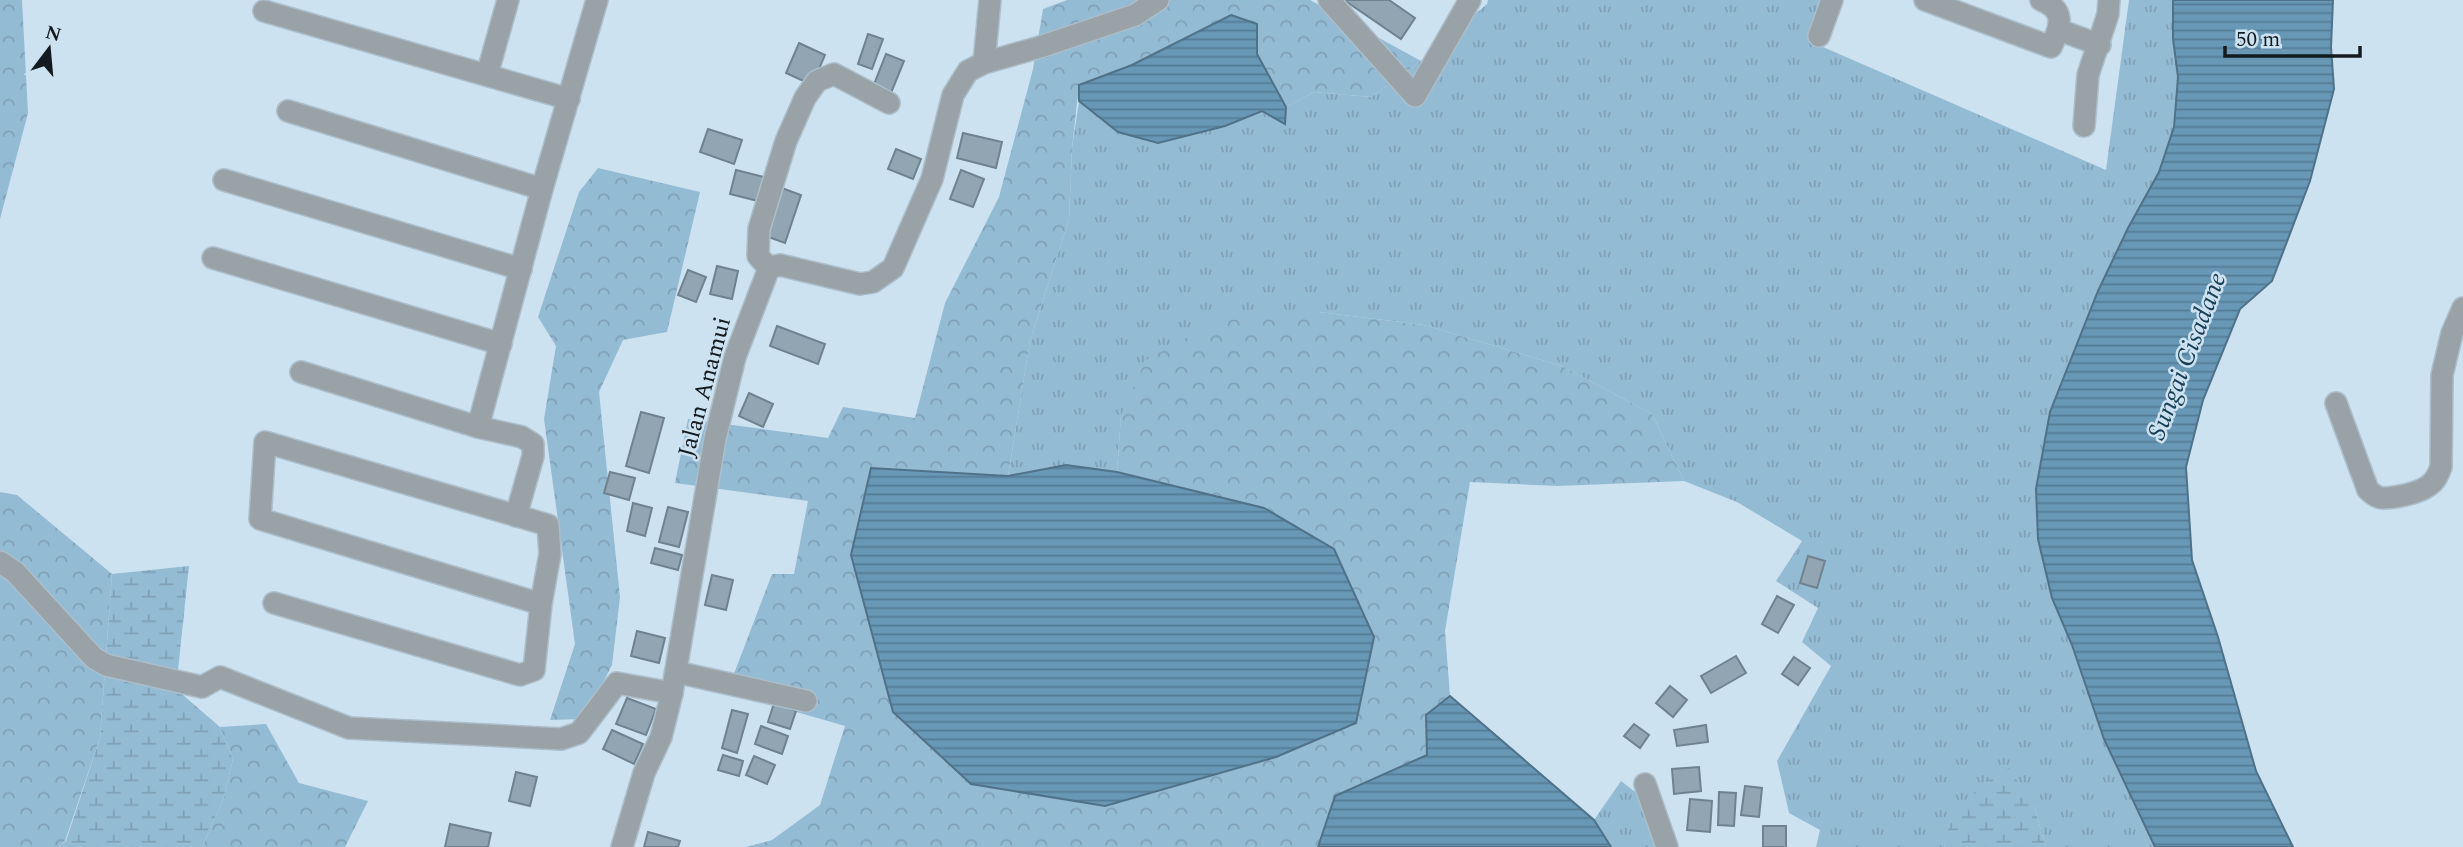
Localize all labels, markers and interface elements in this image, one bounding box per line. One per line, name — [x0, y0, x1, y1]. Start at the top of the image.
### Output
north arrow — [14, 14, 84, 84]
scale bar — [2225, 14, 2360, 58]
text: N — [42, 18, 65, 50]
text: 50 m — [2236, 24, 2280, 56]
water label: Sungai Cisadane — [2137, 266, 2237, 446]
street label: Jalan Anamui — [669, 313, 741, 461]

